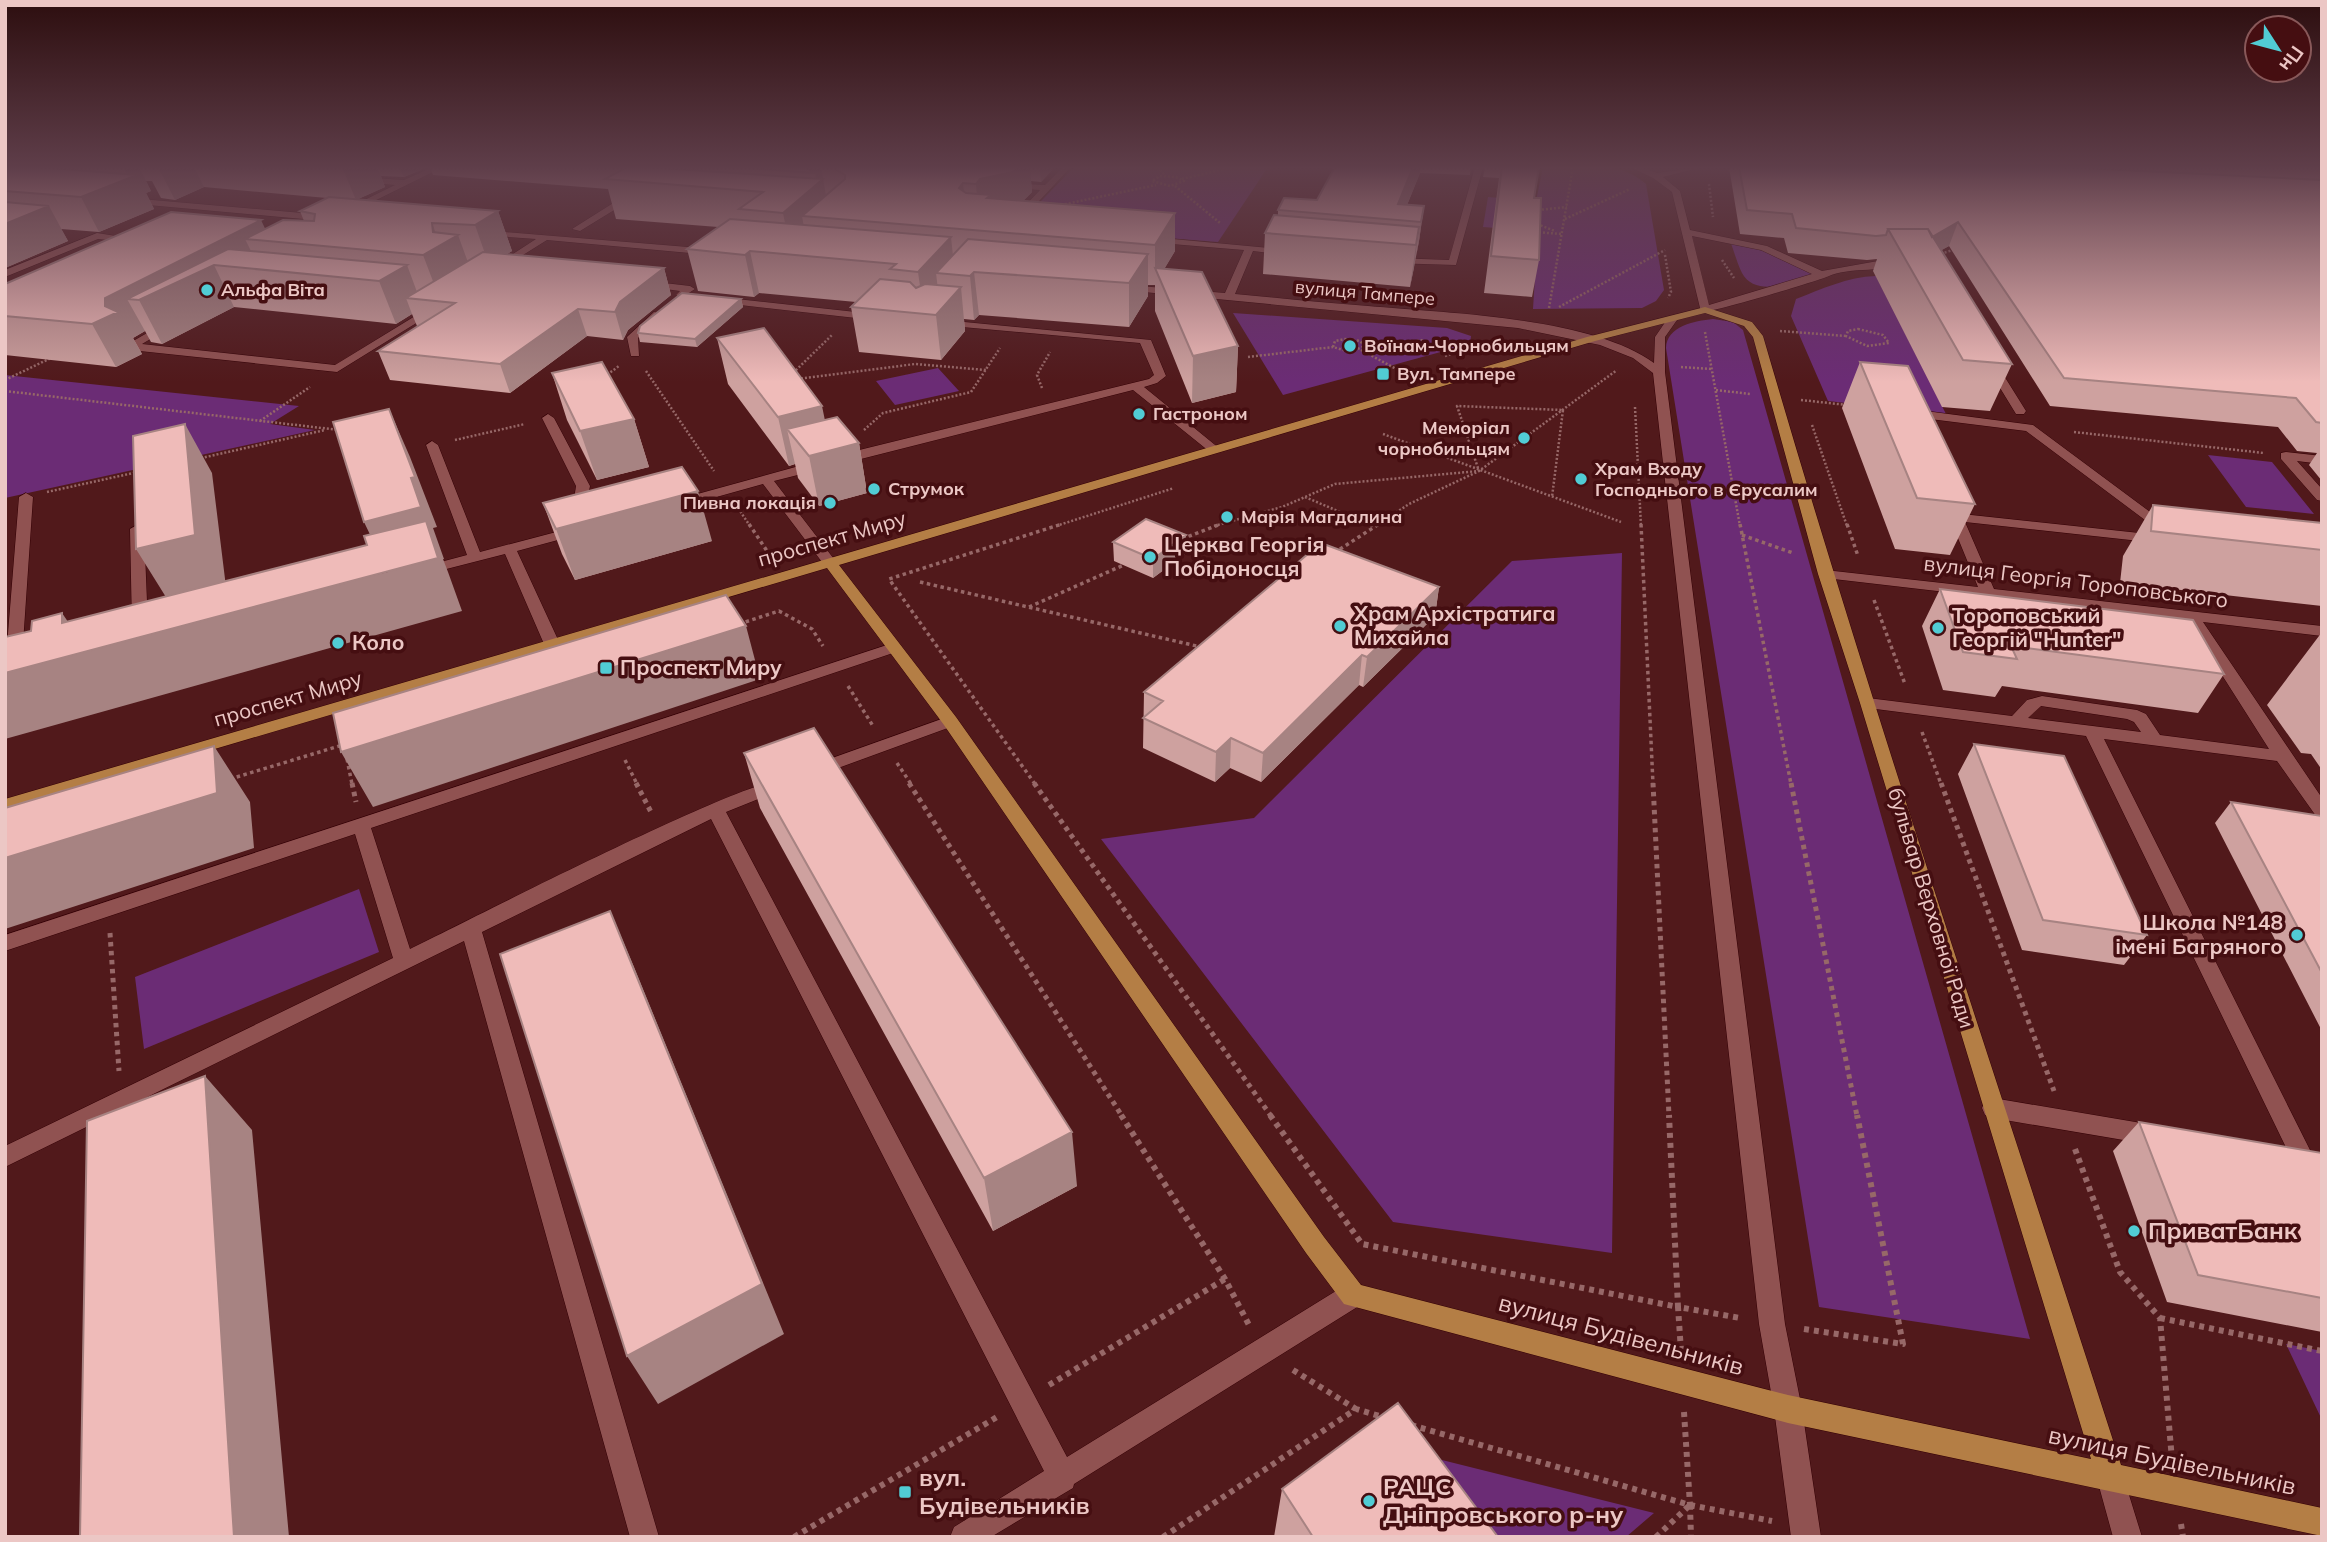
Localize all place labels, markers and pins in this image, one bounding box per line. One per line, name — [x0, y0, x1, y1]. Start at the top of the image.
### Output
place label: Альфа Віта — [221, 278, 325, 301]
marker: Альфа Віта — [199, 282, 215, 298]
place label: Воїнам-Чорнобильцям — [1364, 334, 1569, 357]
marker: Воїнам-Чорнобильцям — [1342, 338, 1358, 354]
place label: Вул. Тампере — [1397, 362, 1516, 385]
marker: Вул. Тампере — [1375, 366, 1391, 382]
place label: Гастроном — [1153, 402, 1248, 425]
marker: Гастроном — [1131, 406, 1147, 422]
place label: Меморіал чорнобильцям — [1378, 416, 1510, 460]
marker: Меморіал чорнобильцям — [1516, 430, 1532, 446]
place label: Храм Входу Господнього в Єрусалим — [1594, 457, 1818, 501]
marker: Храм Входу Господнього в Єрусалим — [1573, 471, 1589, 487]
place label: Струмок — [888, 477, 965, 500]
marker: Струмок — [866, 481, 882, 497]
place label: Пивна локація — [683, 491, 816, 514]
marker: Пивна локація — [822, 495, 838, 511]
place label: Марія Магдалина — [1241, 505, 1402, 528]
marker: Марія Магдалина — [1219, 509, 1235, 525]
place label: Церква Георгія Побідоносця — [1164, 531, 1324, 581]
marker: Церква Георгія Побідоносця — [1142, 549, 1158, 565]
place label: Храм Архістратига Михайла — [1353, 600, 1555, 650]
place label: Тороповський Георгій "Hunter" — [1952, 602, 2121, 652]
marker: Храм Архістратига Михайла — [1332, 618, 1348, 634]
marker: Тороповський Георгій "Hunter" — [1930, 620, 1946, 636]
place label: Коло — [352, 629, 404, 655]
marker: Коло — [330, 635, 346, 651]
place label: Проспект Миру — [620, 654, 782, 680]
marker: Проспект Миру — [598, 660, 614, 676]
place label: Школа №148 імені Багряного — [2115, 909, 2283, 959]
marker: Школа №148 імені Багряного — [2289, 927, 2305, 943]
place label: ПриватБанк — [2148, 1215, 2298, 1245]
marker: ПриватБанк — [2126, 1223, 2142, 1239]
place label: вул. Будівельників — [919, 1462, 1090, 1520]
place label: РАЦС Дніпровського р-ну — [1383, 1471, 1624, 1529]
marker: вул. Будівельників — [897, 1484, 913, 1500]
marker: РАЦС Дніпровського р-ну — [1361, 1493, 1377, 1509]

